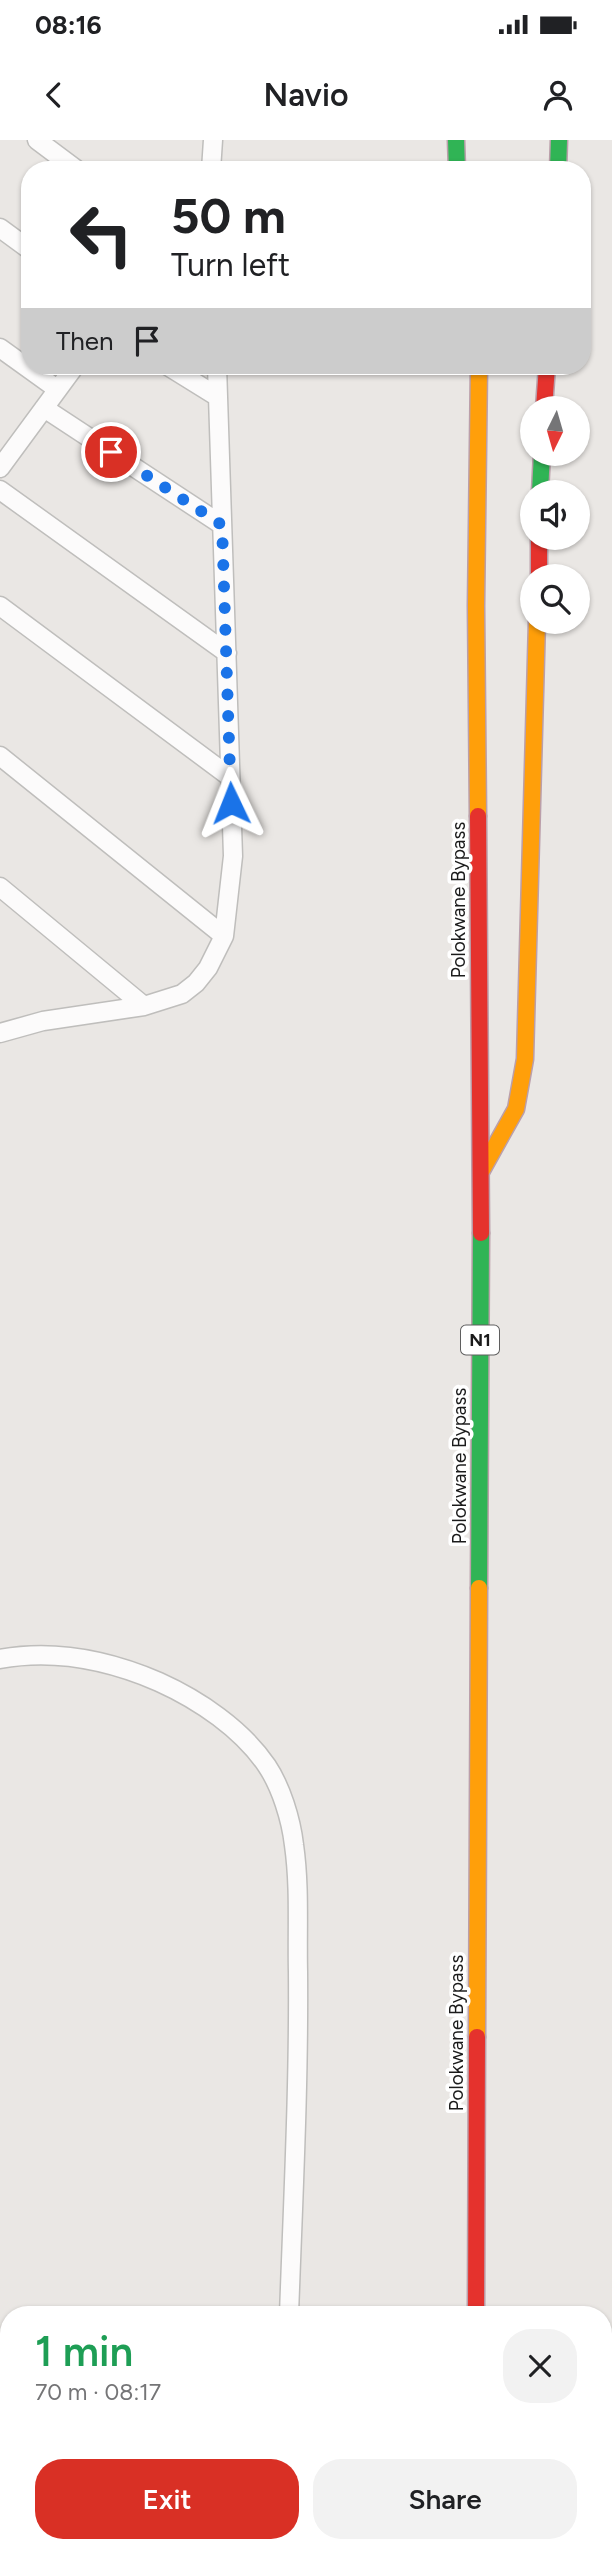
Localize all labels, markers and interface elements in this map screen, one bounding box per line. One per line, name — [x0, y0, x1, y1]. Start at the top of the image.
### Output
text: 08:16 — [35, 9, 102, 41]
icon: back — [35, 76, 73, 114]
text: Navio — [263, 76, 349, 114]
icon: person — [539, 76, 577, 114]
text: 50 m — [171, 186, 286, 245]
icon: left — [56, 189, 147, 280]
text: Turn left — [171, 246, 290, 284]
icon: arrive — [128, 322, 166, 360]
text: Then — [56, 325, 114, 357]
north arrow — [520, 396, 590, 466]
map controls — [520, 396, 590, 634]
pin — [81, 422, 141, 482]
icon: arrive — [92, 433, 130, 471]
button: sound — [520, 480, 590, 550]
button: search — [520, 564, 590, 634]
position arrow — [194, 766, 268, 840]
street label: Polokwane Bypass — [447, 822, 470, 978]
road number: N1 — [461, 1325, 499, 1354]
street label: Polokwane Bypass — [448, 1388, 471, 1544]
street label: Polokwane Bypass — [445, 1955, 468, 2111]
text: 1 min — [35, 2326, 133, 2377]
button: close — [503, 2329, 577, 2403]
text: 70 m · 08:17 — [35, 2378, 161, 2406]
button: Exit — [35, 2459, 299, 2539]
button: Share — [313, 2459, 577, 2539]

